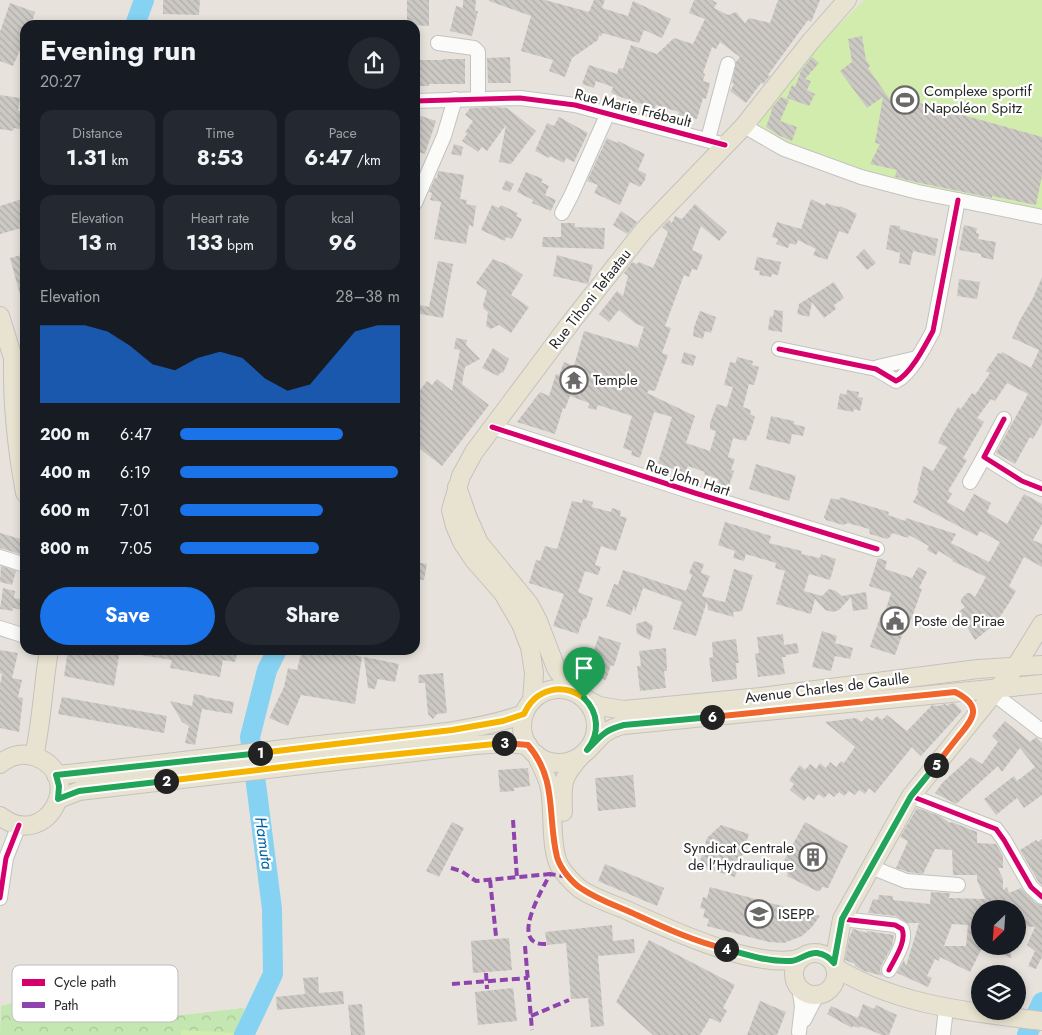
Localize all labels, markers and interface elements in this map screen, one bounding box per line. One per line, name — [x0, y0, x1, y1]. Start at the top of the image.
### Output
text: Evening run — [40, 30, 196, 71]
button: share — [348, 37, 400, 89]
text: 20:27 — [40, 70, 81, 93]
place label: Complexe sportif Napoléon Spitz — [924, 80, 1032, 119]
street label: Rue Marie Frébault — [572, 83, 694, 133]
sports icon: Complexe sportif Napoléon Spitz — [890, 85, 920, 115]
text: Distance — [72, 123, 122, 143]
text: Time — [206, 123, 234, 143]
text: Pace — [329, 123, 357, 143]
text: 1.31 — [66, 143, 107, 173]
text: 8:53 — [197, 143, 243, 173]
text: 6:47 — [304, 143, 352, 173]
text: km — [107, 150, 129, 170]
text: /km — [352, 150, 381, 170]
text: Elevation — [71, 208, 124, 228]
text: Heart rate — [191, 208, 249, 228]
text: kcal — [331, 208, 354, 228]
text: 13 — [78, 228, 102, 258]
text: 133 — [186, 228, 223, 258]
text: 96 — [329, 228, 357, 258]
text: m — [102, 235, 117, 255]
text: bpm — [223, 235, 254, 255]
street label: Rue Tihoni Tefaatau — [544, 244, 636, 354]
text: Elevation — [40, 285, 100, 308]
text: 28–38 m — [336, 285, 400, 308]
temple icon: Temple — [559, 365, 589, 395]
place label: Temple — [593, 369, 638, 391]
text: 200 m — [40, 423, 90, 446]
text: 6:47 — [120, 423, 152, 446]
street label: Rue John Hart — [643, 454, 733, 502]
text: 400 m — [40, 461, 90, 484]
text: 6:19 — [120, 461, 150, 484]
text: 600 m — [40, 499, 90, 522]
text: 7:01 — [120, 499, 150, 522]
text: 800 m — [40, 537, 89, 560]
text: 7:05 — [120, 537, 152, 560]
button: Save — [40, 587, 215, 645]
button: Share — [225, 587, 400, 645]
public building icon: Poste de Pirae — [880, 606, 910, 636]
place label: Poste de Pirae — [914, 610, 1005, 632]
pin — [563, 647, 605, 698]
icon: arrive — [570, 654, 598, 682]
street label: Avenue Charles de Gaulle — [743, 667, 911, 709]
pin: 6 — [700, 704, 724, 730]
text: 6 — [708, 707, 717, 727]
pin: 3 — [492, 730, 516, 756]
text: 3 — [500, 733, 509, 753]
pin: 1 — [248, 740, 272, 766]
text: 1 — [257, 743, 264, 763]
pin: 5 — [924, 752, 948, 778]
text: 5 — [932, 755, 941, 775]
pin: 2 — [154, 768, 178, 794]
text: 2 — [162, 771, 171, 791]
water label: Hamuta — [249, 815, 279, 871]
place label: Syndicat Centrale de l'Hydraulique — [683, 837, 794, 876]
building icon: Syndicat Centrale de l'Hydraulique — [798, 842, 828, 872]
school or university icon: ISEPP — [744, 899, 774, 929]
north arrow — [971, 900, 1026, 955]
map controls — [971, 900, 1026, 1020]
place label: ISEPP — [778, 903, 815, 925]
pin: 4 — [714, 936, 738, 962]
text: 4 — [722, 939, 731, 959]
legend — [12, 965, 178, 1022]
button: layers — [971, 965, 1026, 1020]
text: Cycle path — [54, 972, 116, 992]
text: Path — [54, 995, 79, 1015]

